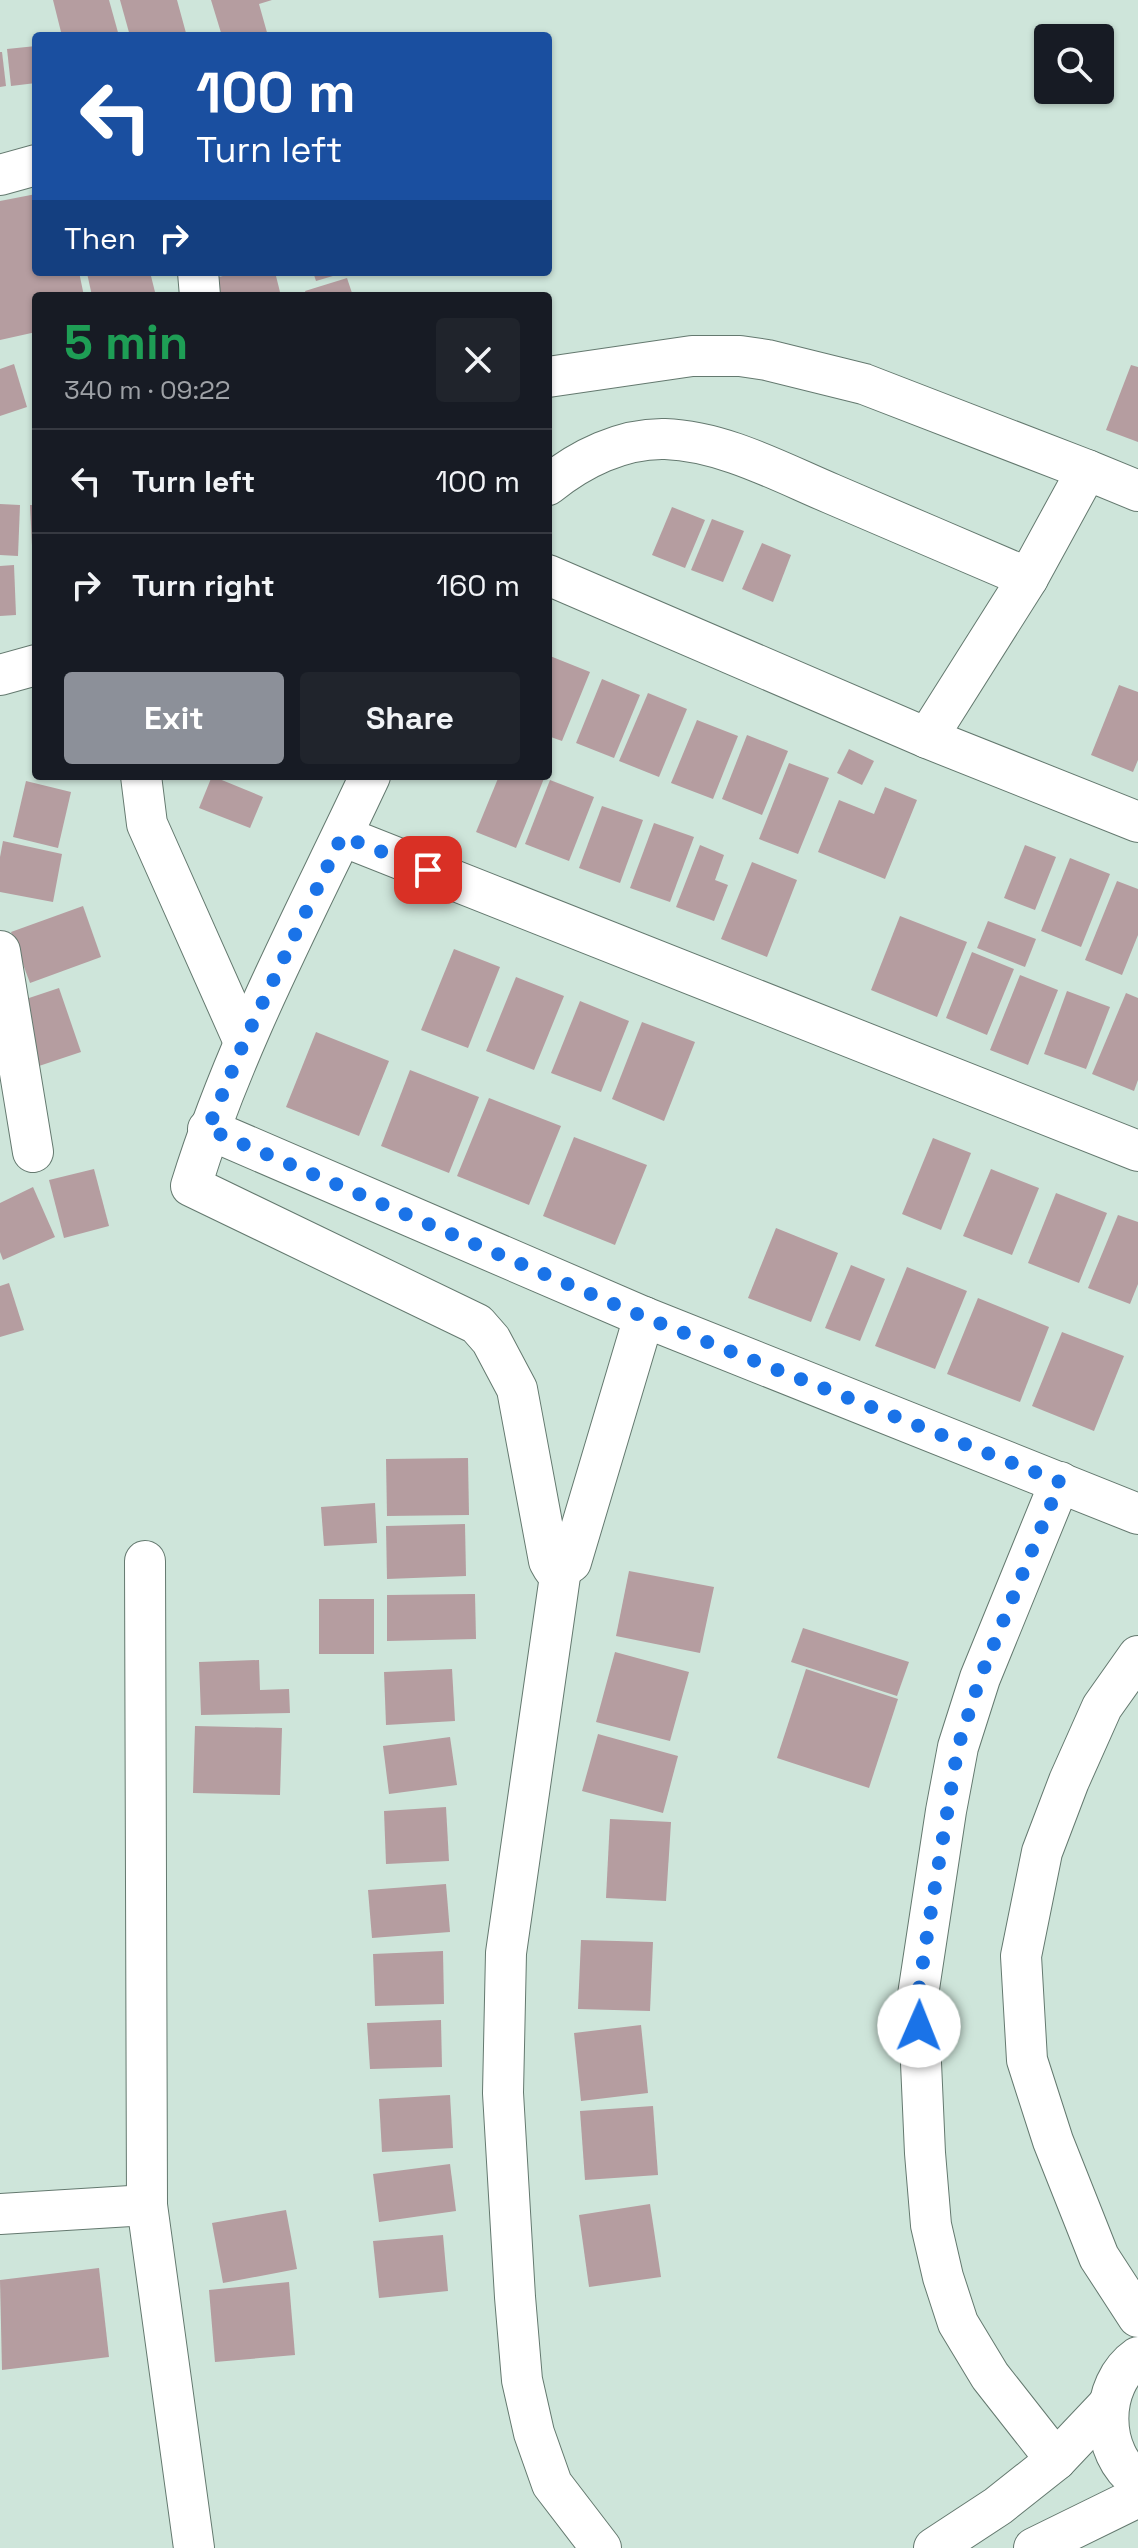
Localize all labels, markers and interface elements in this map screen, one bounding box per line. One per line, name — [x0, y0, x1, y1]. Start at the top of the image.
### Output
map controls — [1034, 24, 1114, 104]
button: search — [1034, 24, 1114, 104]
text: 100 m — [196, 57, 356, 128]
icon: left — [64, 64, 168, 168]
text: Turn left — [196, 127, 343, 173]
icon: right — [152, 216, 196, 260]
text: Then — [64, 219, 136, 258]
text: 5 min — [64, 312, 188, 373]
button: close — [436, 318, 520, 402]
text: 340 m · 09:22 — [64, 373, 230, 407]
icon: left — [64, 459, 108, 503]
text: Turn left — [132, 462, 255, 501]
text: 100 m — [435, 462, 520, 501]
icon: right — [64, 563, 108, 607]
text: Turn right — [132, 566, 275, 605]
text: 160 m — [436, 566, 520, 605]
button: Exit — [64, 672, 284, 764]
button: Share — [300, 672, 520, 764]
pin — [394, 836, 462, 904]
icon: arrive — [406, 848, 450, 892]
position arrow — [877, 1984, 961, 2068]

